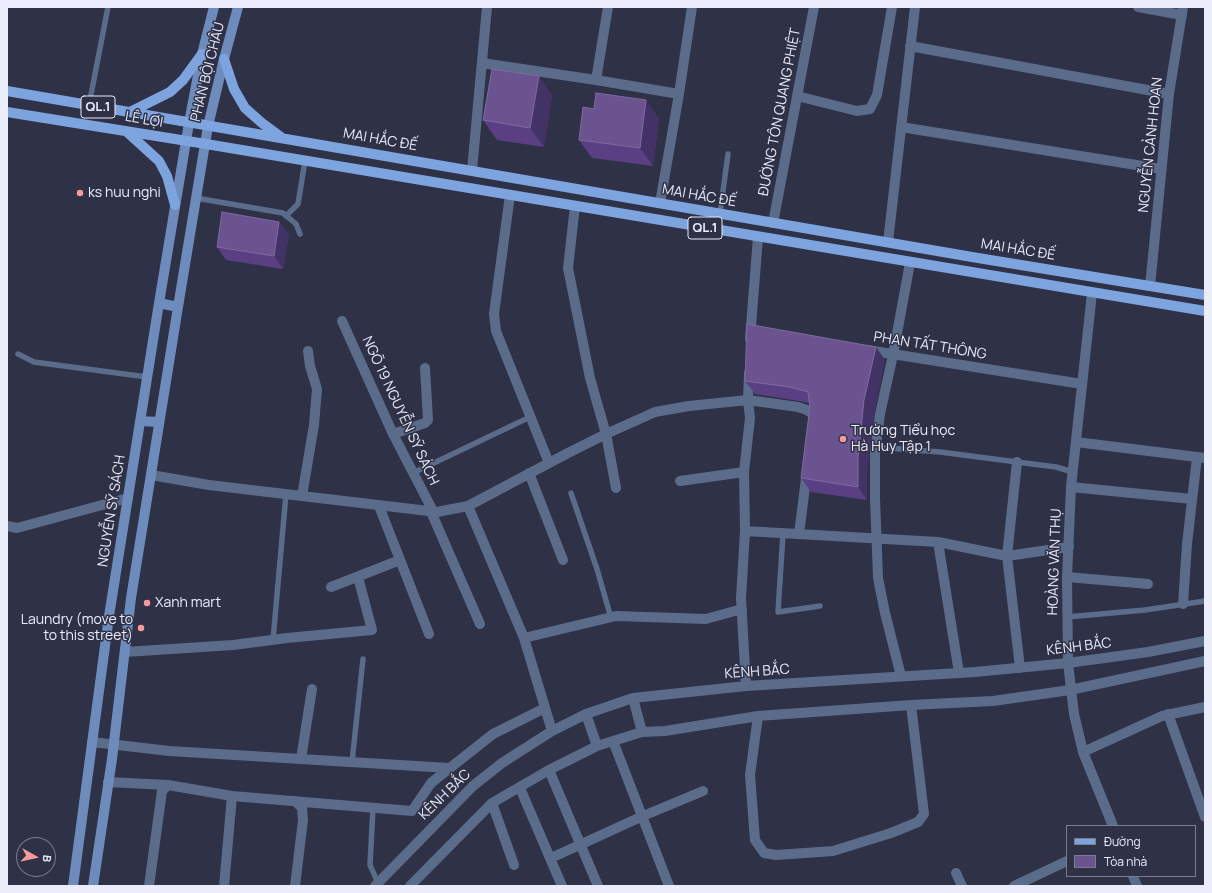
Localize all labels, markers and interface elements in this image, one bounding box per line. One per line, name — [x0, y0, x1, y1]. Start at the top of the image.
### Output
street label: PHAN BỘI CHÂU — [188, 20, 228, 124]
street label: ĐƯỜNG TÔN QUANG PHIỆT — [755, 27, 805, 197]
street label: NGUYỄN CẢNH HOAN — [1136, 77, 1166, 213]
road number: QL.1 — [81, 96, 115, 118]
street label: LÊ LỢI — [124, 108, 164, 132]
street label: MAI HẮC ĐẾ — [342, 125, 418, 155]
street label: MAI HẮC ĐẾ — [661, 181, 737, 211]
place label: ks huu nghi — [88, 185, 161, 201]
marker: ks huu nghi — [75, 188, 85, 198]
road number: QL.1 — [688, 217, 722, 239]
street label: MAI HẮC ĐẾ — [980, 236, 1056, 264]
street label: PHAN TẤT THÔNG — [872, 329, 988, 363]
street label: NGÕ 19 NGUYỄN SỸ SÁCH — [358, 334, 442, 488]
place label: Trường Tiểu học Hà Huy Tập 1 — [851, 423, 955, 456]
marker: Trường Tiểu học Hà Huy Tập 1 — [838, 434, 848, 444]
street label: NGUYỄN SỸ SÁCH — [95, 454, 129, 568]
street label: HOÀNG VĂN THỤ — [1045, 508, 1065, 616]
place label: Xanh mart — [155, 595, 221, 611]
marker: Xanh mart — [142, 598, 152, 608]
place label: Laundry (move to to this street) — [21, 612, 133, 644]
marker: Laundry (move to to this street) — [136, 623, 146, 633]
street label: KÊNH BẮC — [1045, 635, 1113, 659]
street label: KÊNH BẮC — [724, 661, 790, 683]
street label: KÊNH BẮC — [416, 766, 474, 824]
legend — [1066, 825, 1196, 877]
text: Đường — [1104, 833, 1141, 850]
north arrow — [16, 837, 56, 877]
text: Tòa nhà — [1104, 853, 1147, 870]
text: B — [39, 854, 55, 863]

